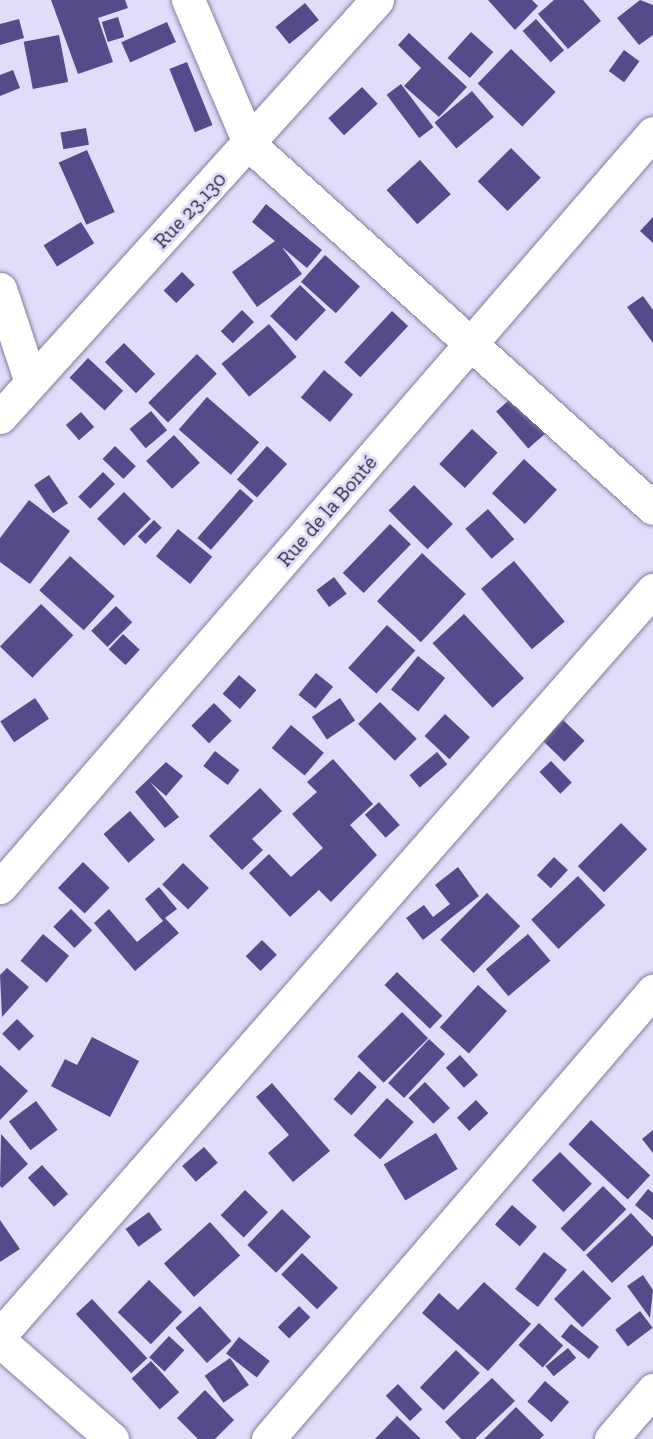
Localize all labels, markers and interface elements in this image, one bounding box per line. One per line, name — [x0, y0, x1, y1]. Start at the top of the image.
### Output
street label: Rue 23.130 — [148, 167, 232, 253]
street label: Rue de la Bonté — [272, 450, 382, 572]

